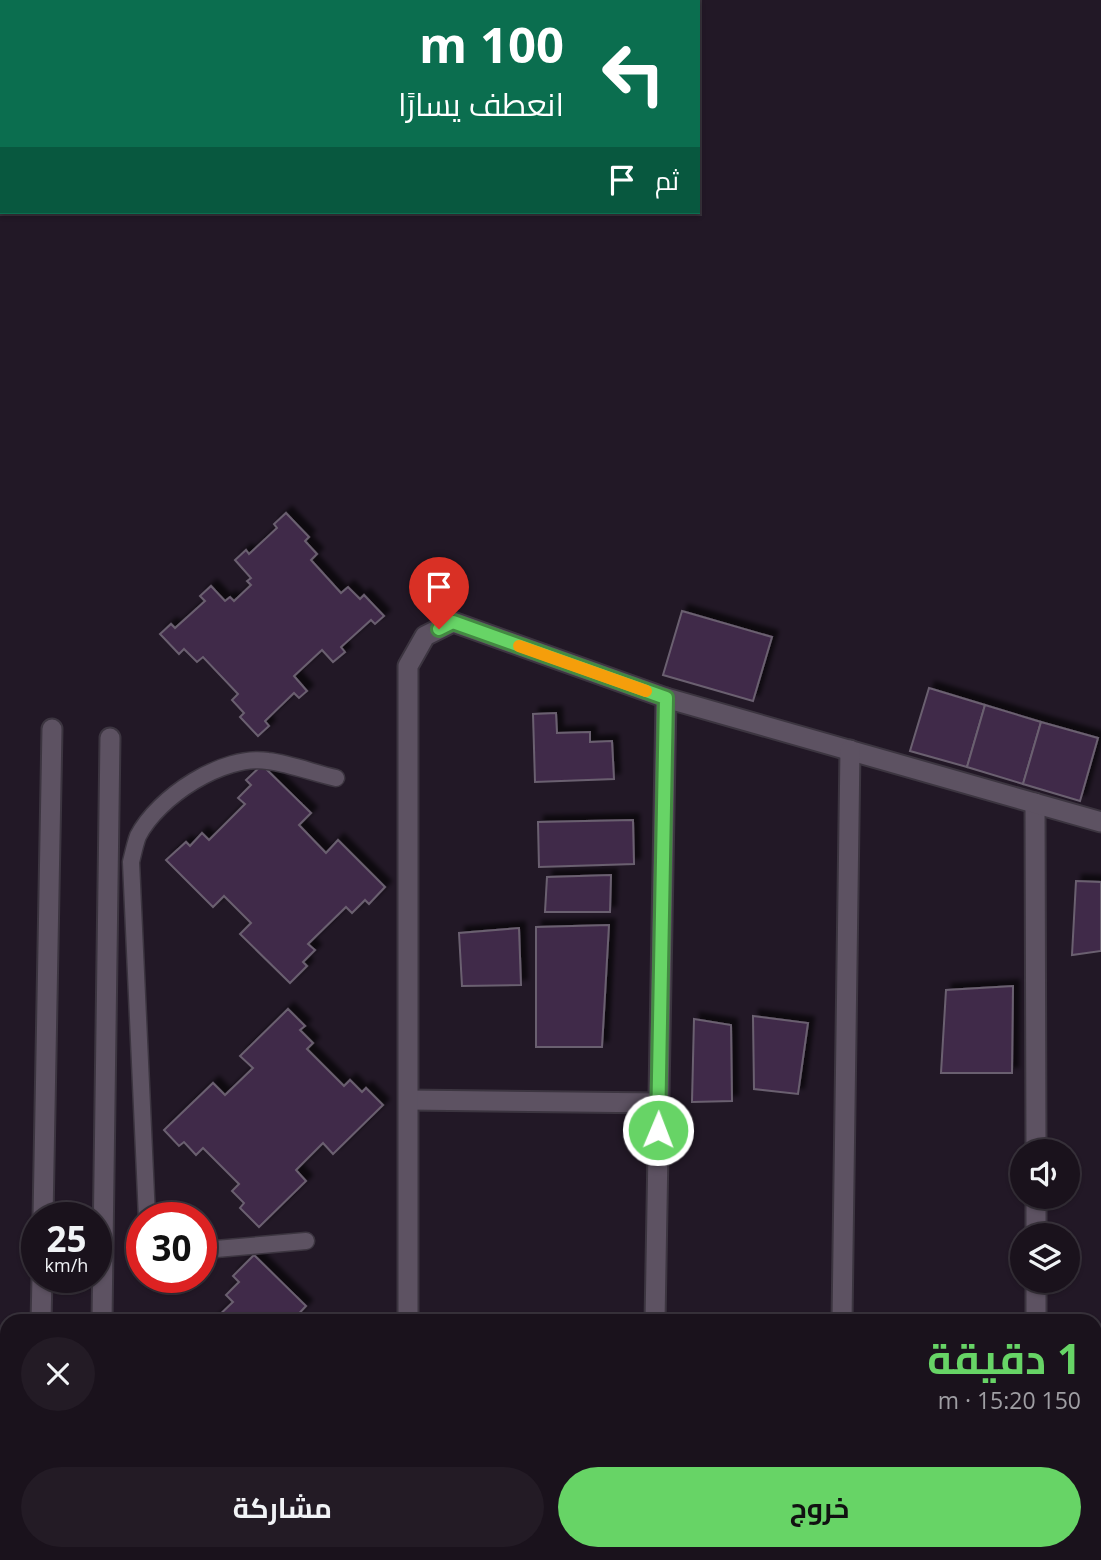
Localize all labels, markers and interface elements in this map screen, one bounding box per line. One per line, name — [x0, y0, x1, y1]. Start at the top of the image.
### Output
text: 100 m — [419, 11, 564, 77]
icon: left — [588, 28, 679, 119]
text: انعطف يسارًا — [398, 82, 564, 125]
icon: arrive — [603, 161, 641, 199]
text: ثم — [655, 162, 679, 198]
pin — [409, 557, 469, 629]
icon: arrive — [420, 568, 458, 606]
position arrow — [621, 1093, 695, 1167]
map controls — [1010, 1139, 1080, 1293]
button: sound — [1010, 1139, 1080, 1209]
speed limit sign: 30 — [126, 1202, 217, 1293]
text: 25 — [46, 1215, 87, 1262]
button: layers — [1010, 1223, 1080, 1293]
text: km/h — [45, 1253, 88, 1277]
text: 1 دقيقة — [927, 1329, 1081, 1386]
button: close — [21, 1337, 95, 1411]
text: 150 m · 15:20 — [938, 1384, 1081, 1416]
button: مشاركة — [21, 1467, 544, 1547]
button: خروج — [558, 1467, 1081, 1547]

